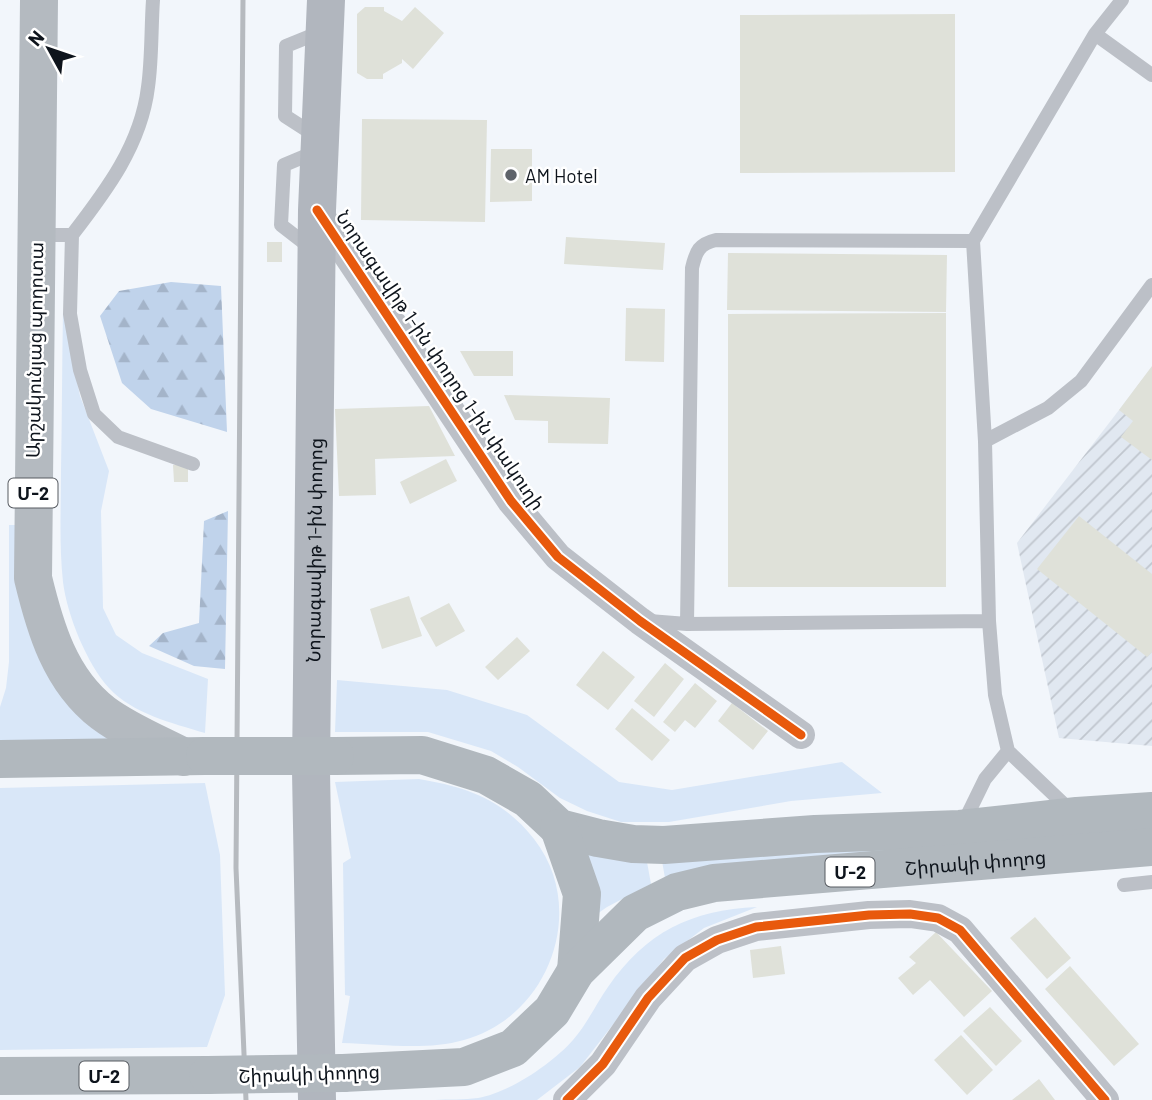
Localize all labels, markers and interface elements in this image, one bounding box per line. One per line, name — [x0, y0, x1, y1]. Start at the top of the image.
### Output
north arrow — [14, 14, 84, 84]
text: N — [23, 26, 48, 50]
place label: AM Hotel — [525, 164, 598, 187]
marker: AM Hotel — [503, 167, 519, 183]
street label: Նորագավիթ 1-ին փողոց 1-ին փակուղի — [331, 206, 550, 515]
street label: Արշակունյաց պողոտա — [21, 242, 48, 458]
street label: Նորագավիթ 1-ին փողոց — [301, 438, 327, 663]
road number: Մ-2 — [8, 478, 58, 508]
street label: Շիրակի փողոց — [904, 844, 1047, 879]
road number: Մ-2 — [826, 858, 874, 886]
street label: Շիրակի փողոց — [238, 1059, 380, 1088]
road number: Մ-2 — [80, 1062, 128, 1091]

